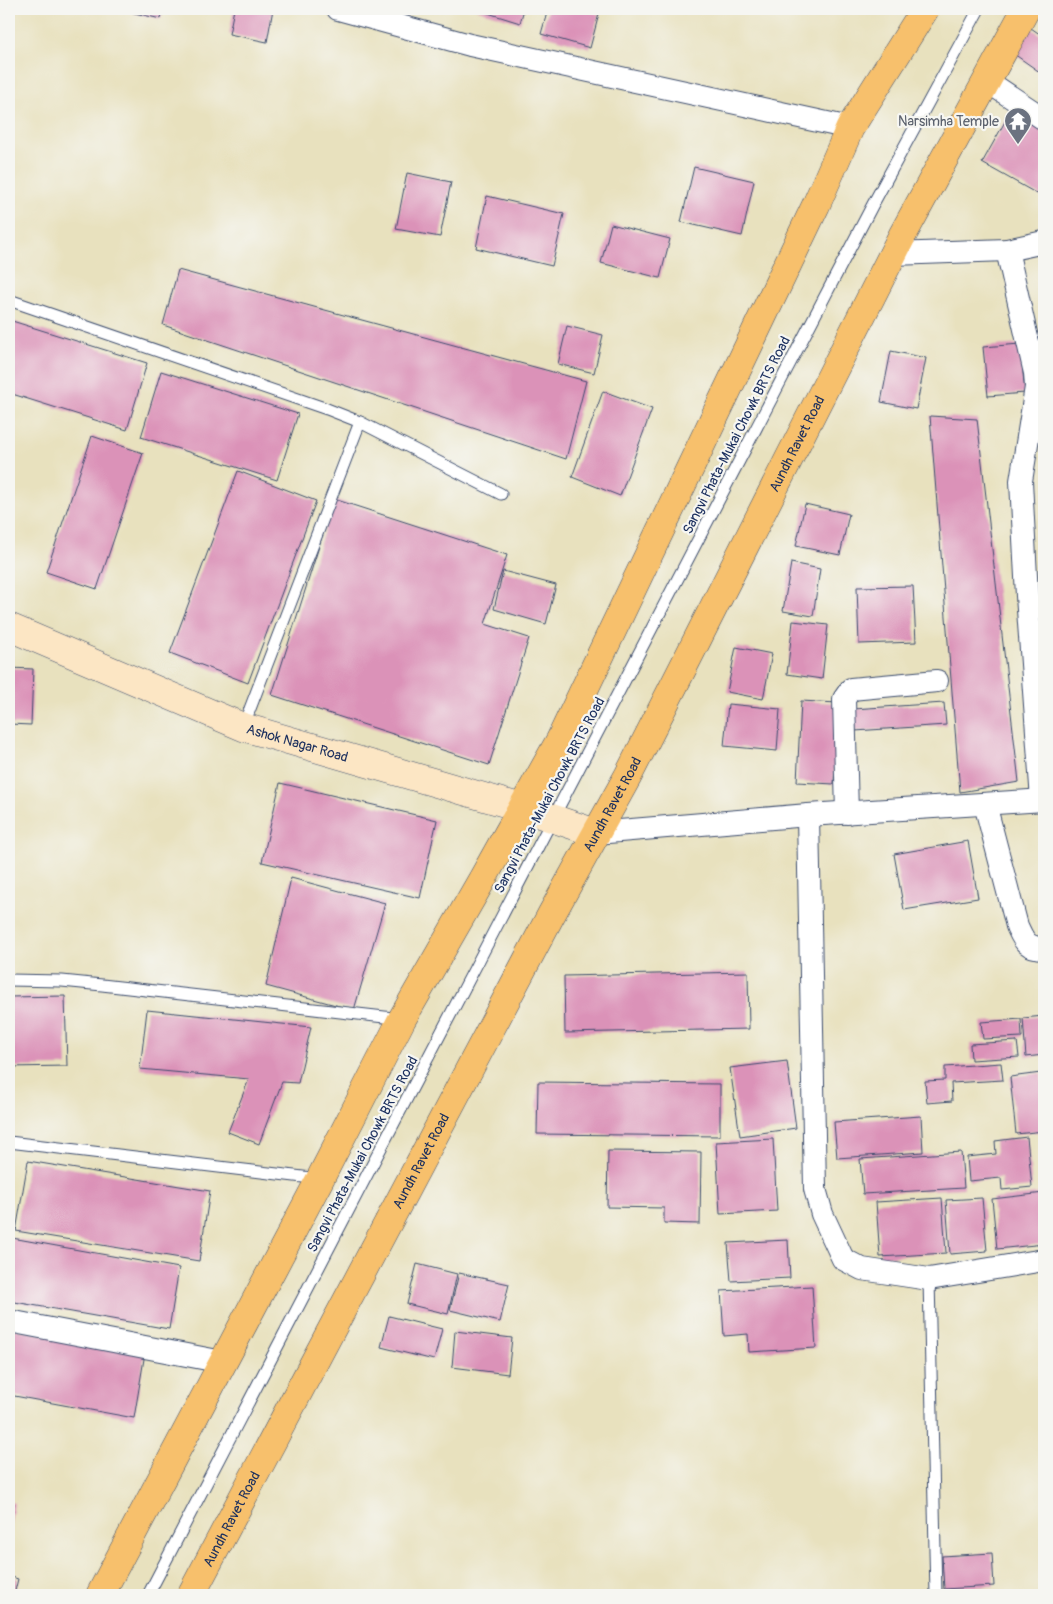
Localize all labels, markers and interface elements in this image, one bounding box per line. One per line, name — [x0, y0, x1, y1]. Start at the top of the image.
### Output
temple icon: Narsimha Temple — [1003, 106, 1033, 145]
place label: Narsimha Temple — [898, 113, 999, 130]
street label: Sangvi Phata-Mukai Chowk BRTS Road — [679, 333, 794, 537]
street label: Aundh Ravet Road — [766, 393, 829, 495]
street label: Sangvi Phata-Mukai Chowk BRTS Road — [490, 694, 609, 896]
street label: Ashok Nagar Road — [244, 720, 350, 766]
street label: Aundh Ravet Road — [580, 754, 645, 855]
street label: Sangvi Phata-Mukai Chowk BRTS Road — [303, 1053, 422, 1255]
street label: Aundh Ravet Road — [389, 1111, 453, 1212]
street label: Aundh Ravet Road — [199, 1468, 264, 1570]

